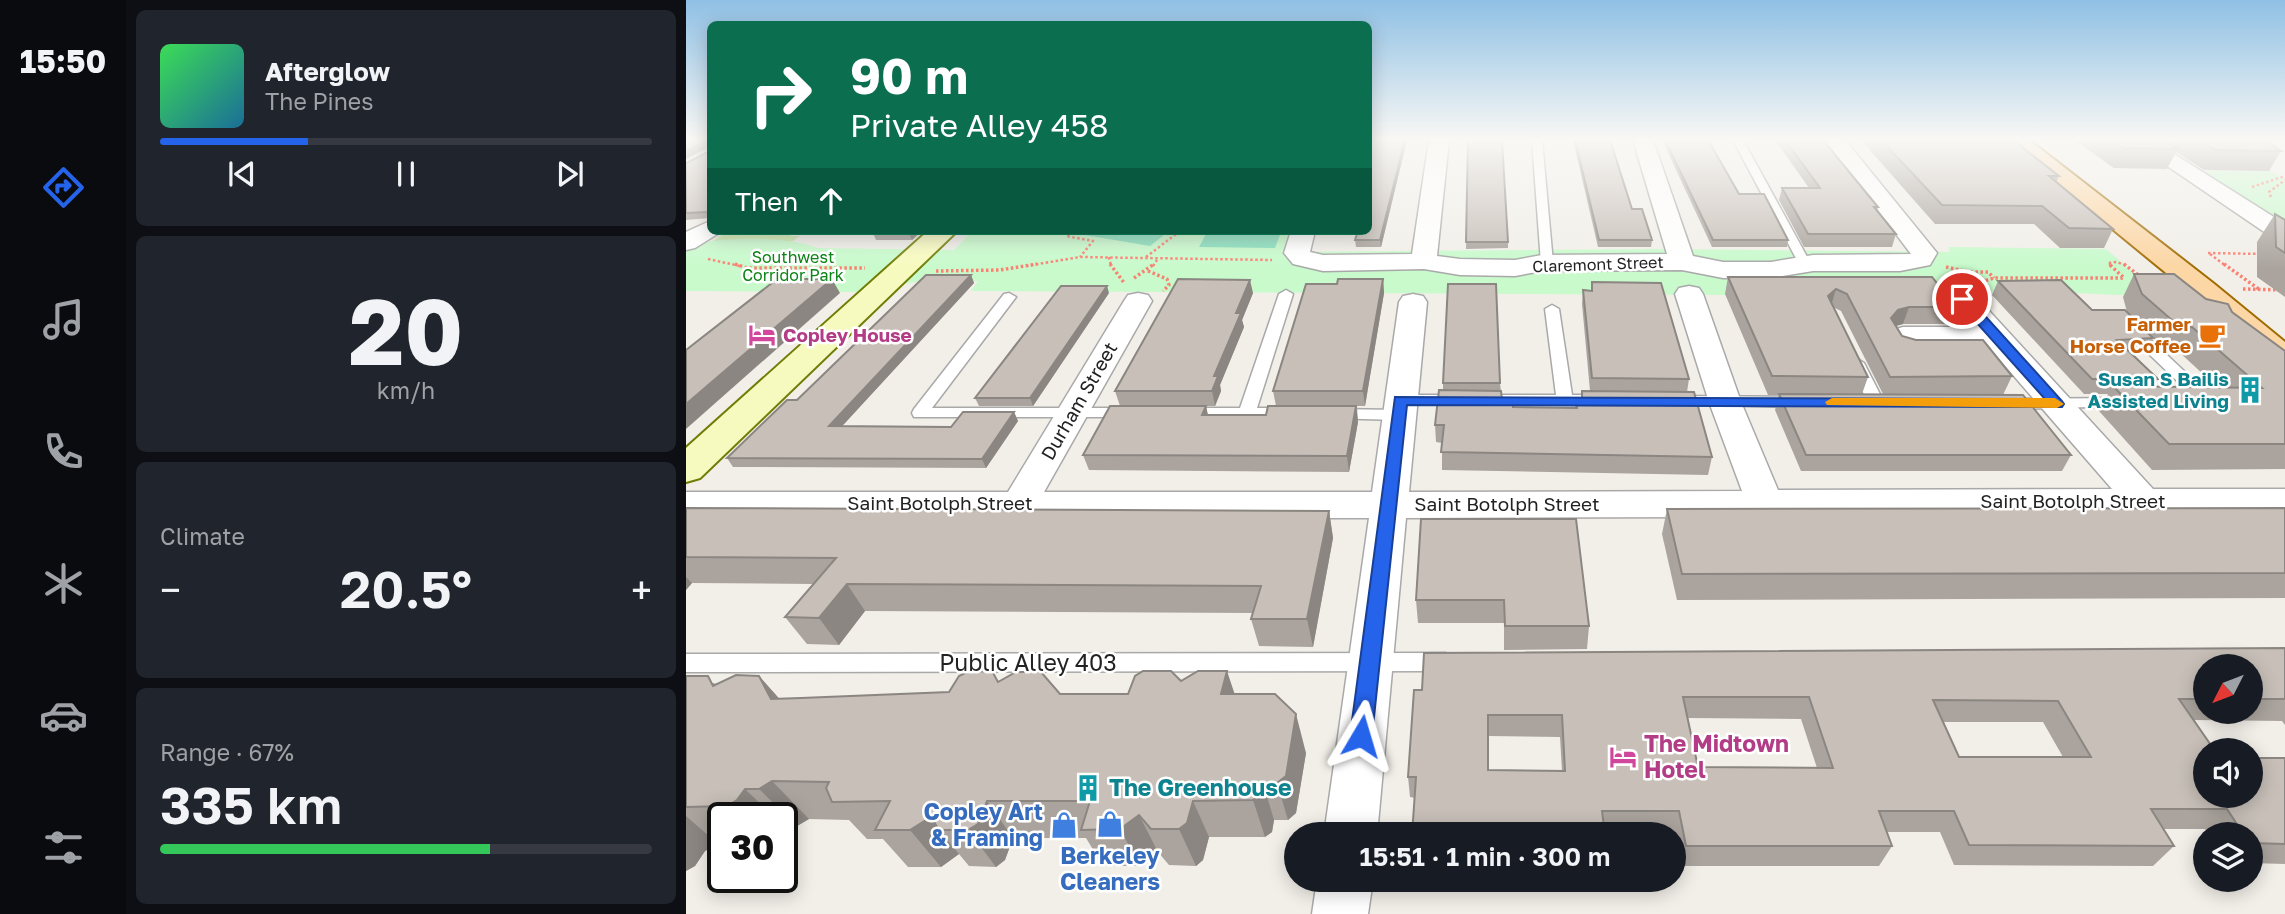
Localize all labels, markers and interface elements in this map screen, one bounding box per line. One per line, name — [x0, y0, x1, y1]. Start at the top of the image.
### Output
text: 15:50 — [20, 42, 106, 80]
text: 90 m — [850, 46, 968, 105]
icon: right — [735, 49, 826, 140]
text: Afterglow — [265, 56, 390, 87]
text: The Pines — [265, 87, 373, 115]
text: Private Alley 458 — [850, 106, 1109, 144]
icon: previous — [223, 155, 261, 193]
icon: pause — [387, 155, 425, 193]
icon: next — [551, 155, 589, 193]
icon: directions — [39, 163, 88, 212]
icon: ahead — [812, 182, 850, 220]
text: Then — [735, 186, 798, 217]
park label: Southwest Corridor Park — [742, 247, 844, 285]
street label: Claremont Street — [1532, 252, 1664, 276]
pin — [1932, 269, 1992, 329]
text: 20 — [349, 276, 463, 385]
icon: arrive — [1943, 280, 1981, 318]
icon: music — [39, 295, 88, 344]
place label: Farmer Horse Coffee — [2070, 312, 2192, 357]
hotel icon: Copley House — [747, 320, 777, 350]
cafe icon: Farmer Horse Coffee — [2197, 320, 2227, 350]
place label: Copley House — [783, 323, 912, 346]
street label: Durham Street — [1035, 338, 1122, 464]
place label: Susan S Bailis Assisted Living — [2088, 367, 2229, 412]
building icon: Susan S Bailis Assisted Living — [2235, 375, 2265, 405]
text: km/h — [377, 376, 435, 404]
icon: phone — [39, 427, 88, 476]
street label: Saint Botolph Street — [1980, 489, 2166, 512]
street label: Saint Botolph Street — [847, 491, 1033, 514]
street label: Saint Botolph Street — [1414, 492, 1600, 515]
text: Climate — [160, 522, 245, 550]
text: 20.5° — [340, 557, 472, 619]
icon: climate — [39, 559, 88, 608]
text: − — [160, 567, 181, 612]
text: + — [631, 567, 652, 612]
street label: Public Alley 403 — [939, 648, 1117, 676]
north arrow — [2193, 654, 2263, 724]
map controls — [2193, 654, 2263, 892]
icon: car — [39, 691, 88, 740]
position arrow — [1324, 699, 1398, 773]
place label: The Midtown Hotel — [1644, 729, 1789, 783]
text: Range · 67% — [160, 738, 294, 766]
button: sound — [2193, 738, 2263, 808]
hotel icon: The Midtown Hotel — [1608, 742, 1638, 772]
text: 335 km — [160, 773, 342, 835]
building icon: The Greenhouse — [1073, 773, 1103, 803]
place label: The Greenhouse — [1109, 773, 1292, 801]
place label: Copley Art & Framing — [924, 797, 1043, 851]
speed limit sign: 30 — [707, 802, 798, 893]
shop icon: Berkeley Cleaners — [1095, 809, 1125, 839]
shop icon: Copley Art & Framing — [1049, 810, 1079, 840]
button: layers — [2193, 822, 2263, 892]
icon: filters — [39, 823, 88, 872]
place label: Berkeley Cleaners — [1060, 841, 1160, 895]
text: 15:51 · 1 min · 300 m — [1360, 841, 1610, 872]

